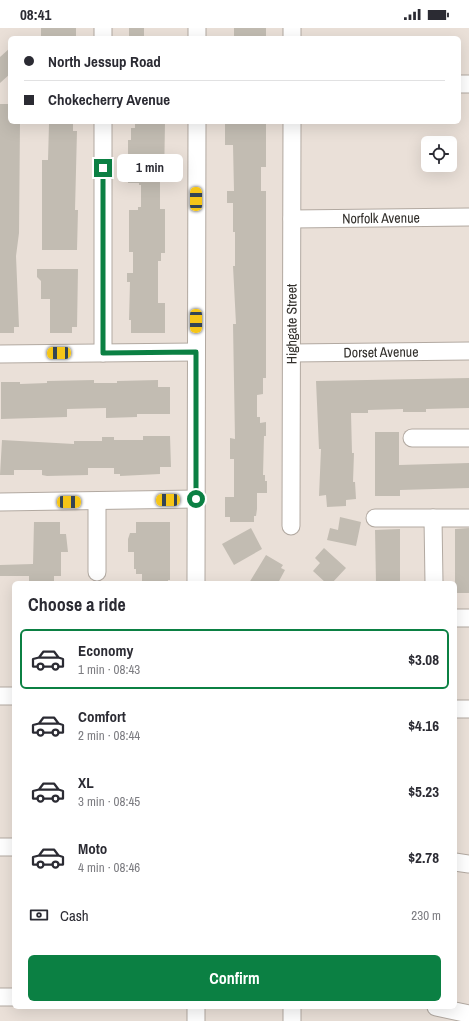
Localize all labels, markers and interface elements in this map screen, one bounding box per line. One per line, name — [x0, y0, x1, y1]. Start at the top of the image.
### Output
text: 08:41 — [20, 4, 51, 25]
text: North Jessup Road — [48, 51, 161, 72]
text: Chokecherry Avenue — [48, 89, 170, 110]
map controls — [421, 136, 457, 172]
button: locate — [421, 136, 457, 172]
callout: 1 min — [117, 154, 183, 182]
route end — [94, 159, 112, 177]
text: 1 min — [136, 159, 164, 176]
car — [190, 187, 202, 211]
street label: Norfolk Avenue — [342, 209, 420, 227]
street label: Highgate Street — [282, 284, 301, 364]
car — [190, 309, 202, 333]
street label: Dorset Avenue — [343, 343, 419, 361]
car — [47, 347, 71, 359]
route start — [187, 490, 205, 508]
car — [156, 494, 180, 506]
car — [57, 496, 81, 508]
text: Choose a ride — [28, 592, 126, 617]
text: Economy — [78, 640, 133, 661]
icon: car — [30, 641, 66, 677]
text: $3.08 — [408, 649, 439, 670]
text: 1 min · 08:43 — [78, 661, 140, 678]
text: Comfort — [78, 706, 126, 727]
icon: car — [30, 707, 66, 743]
text: $4.16 — [408, 715, 439, 736]
text: 2 min · 08:44 — [78, 727, 140, 744]
text: XL — [78, 772, 94, 793]
icon: car — [30, 773, 66, 809]
text: $5.23 — [408, 781, 439, 802]
text: 3 min · 08:45 — [78, 793, 140, 810]
text: Moto — [78, 838, 107, 859]
icon: car — [30, 839, 66, 875]
text: $2.78 — [408, 847, 439, 868]
text: 4 min · 08:46 — [78, 859, 140, 876]
icon: cash — [28, 904, 50, 926]
text: Cash — [60, 905, 89, 926]
text: 230 m — [411, 907, 441, 924]
button: Confirm — [28, 955, 441, 1001]

